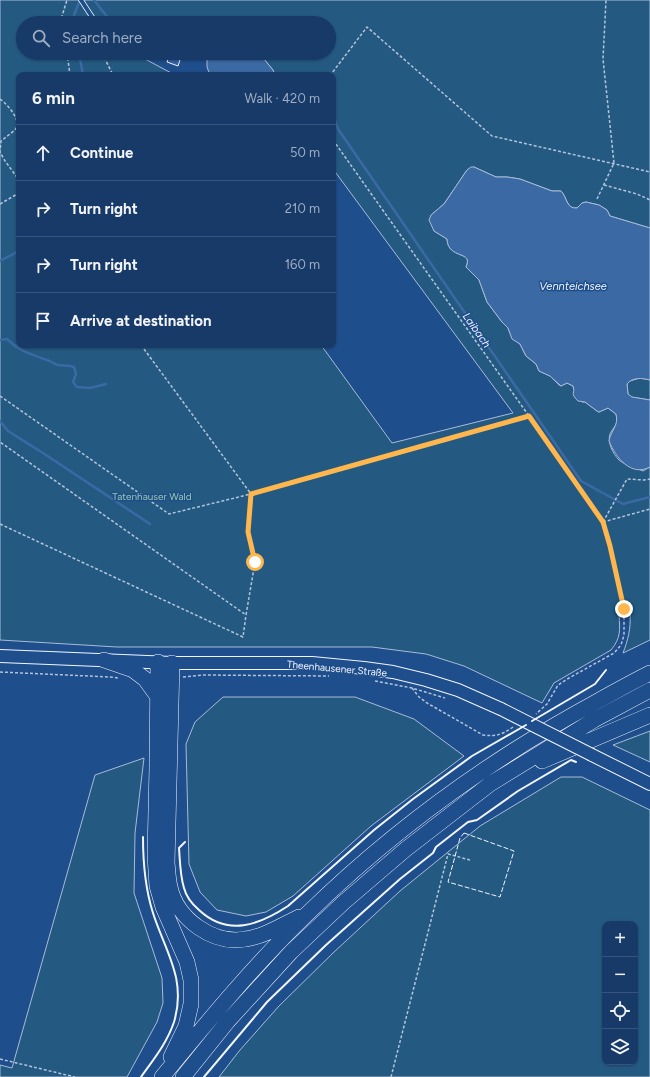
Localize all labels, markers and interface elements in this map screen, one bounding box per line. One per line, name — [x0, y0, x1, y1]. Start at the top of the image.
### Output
search box — [16, 16, 336, 60]
icon: search — [30, 27, 52, 49]
text: Search here — [62, 29, 142, 47]
text: 6 min — [32, 88, 75, 108]
text: Walk · 420 m — [245, 91, 320, 106]
icon: ahead — [32, 142, 54, 164]
text: Continue — [70, 144, 133, 162]
text: 50 m — [290, 145, 320, 160]
icon: right — [32, 198, 54, 220]
text: Turn right — [70, 200, 138, 218]
text: 210 m — [285, 201, 320, 216]
icon: right — [32, 254, 54, 276]
text: Turn right — [70, 256, 138, 274]
text: 160 m — [285, 257, 320, 272]
water label: Vennteichsee — [539, 280, 607, 293]
icon: arrive — [32, 310, 54, 332]
water label: Laibach — [460, 310, 493, 350]
text: Arrive at destination — [70, 312, 211, 330]
park label: Tatenhauser Wald — [112, 490, 192, 503]
route start — [246, 553, 264, 571]
route end — [615, 600, 633, 618]
street label: Theenhausener Straße — [286, 658, 388, 679]
map controls — [602, 921, 638, 1065]
button: + — [602, 921, 638, 957]
button: − — [602, 957, 638, 993]
button: locate — [602, 993, 638, 1029]
button: layers — [602, 1029, 638, 1065]

